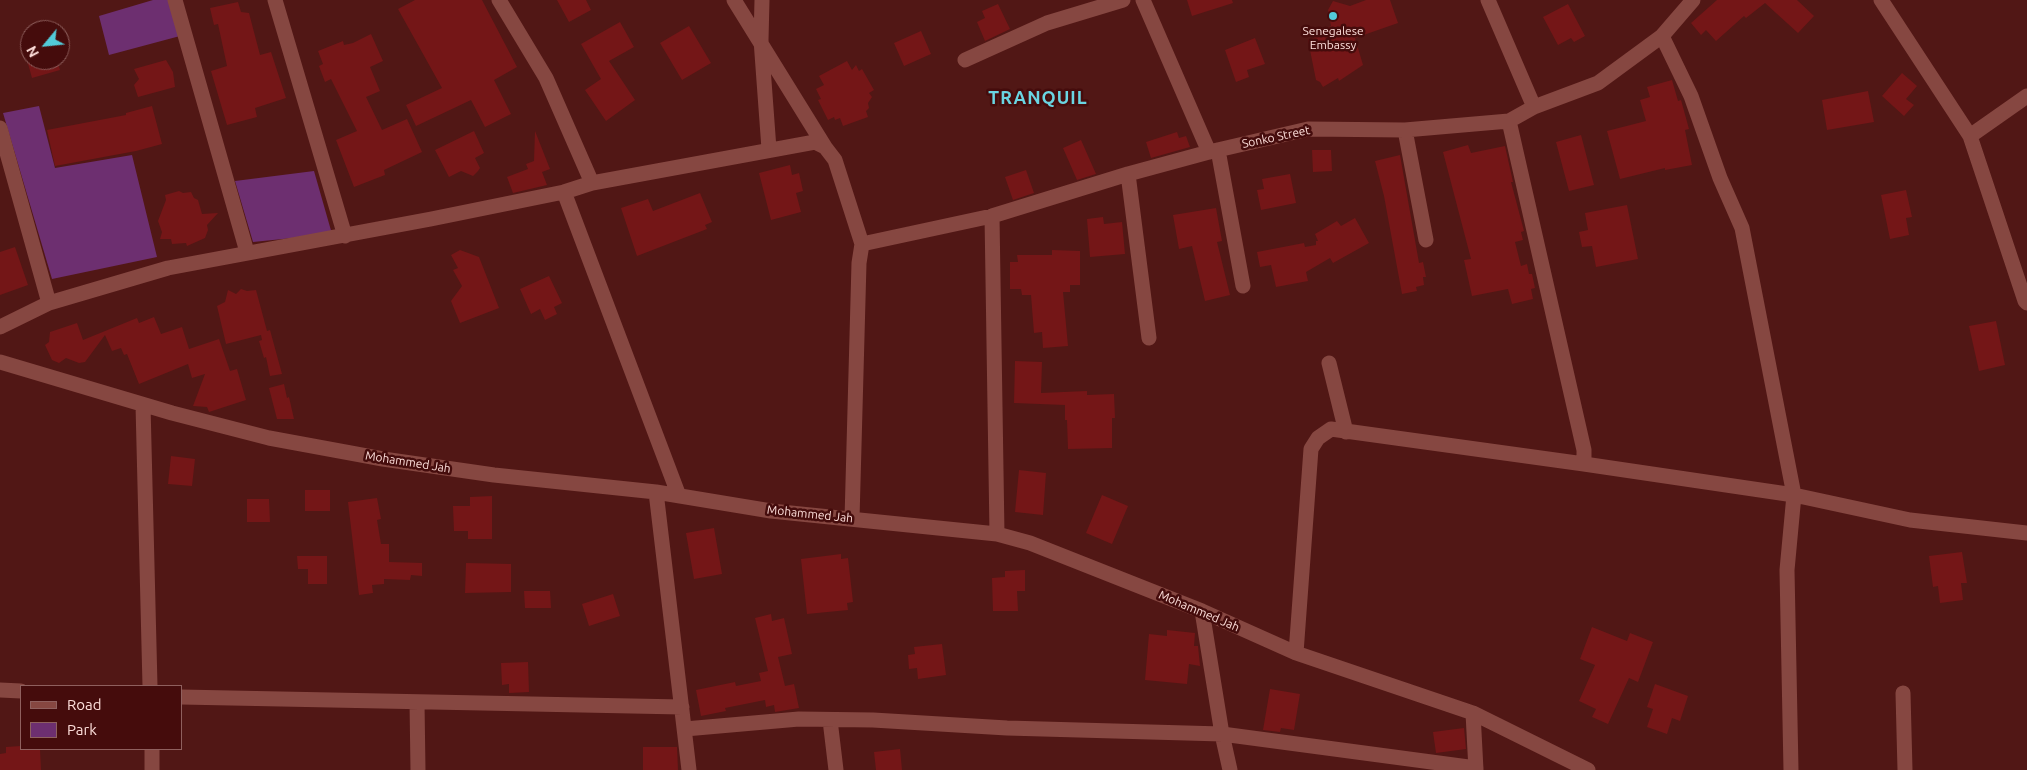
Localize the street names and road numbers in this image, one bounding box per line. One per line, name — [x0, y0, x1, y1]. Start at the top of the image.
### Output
street label: Sonko Street — [1241, 123, 1311, 151]
street label: Mohammed Jah — [364, 448, 452, 476]
street label: Mohammed Jah — [766, 502, 854, 526]
street label: Mohammed Jah — [1156, 587, 1242, 635]

